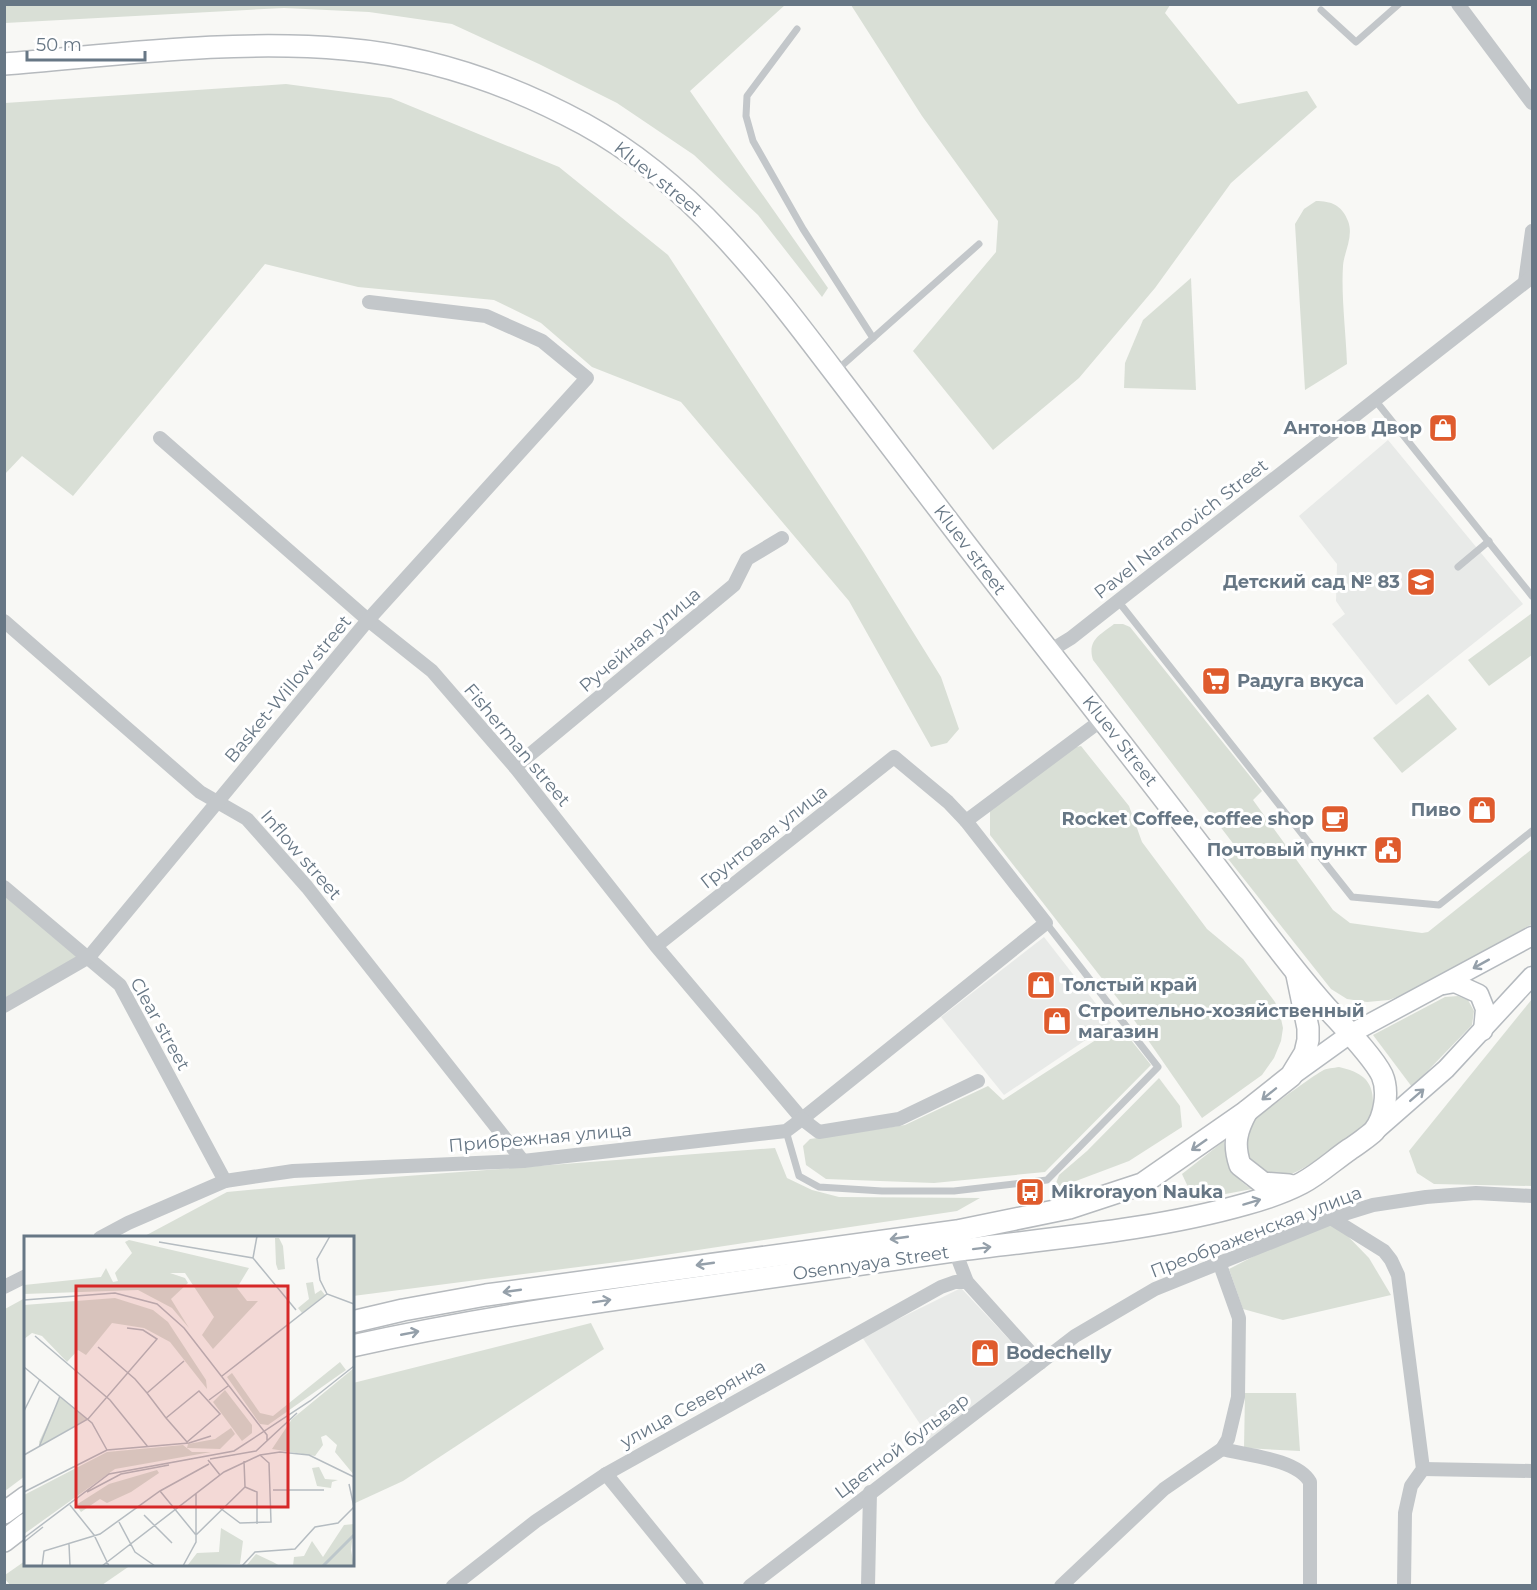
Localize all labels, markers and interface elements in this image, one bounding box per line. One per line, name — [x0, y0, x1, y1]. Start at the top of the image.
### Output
scale bar — [27, 24, 146, 62]
text: 50 m — [36, 34, 82, 56]
street label: Kluev street — [609, 137, 707, 221]
shop icon: Антонов Двор — [1427, 412, 1459, 444]
place label: Антонов Двор — [1283, 417, 1422, 439]
street label: Pavel Naranovich Street — [1090, 454, 1272, 604]
street label: Kluev street — [929, 501, 1011, 599]
school or university icon: Детский сад № 83 — [1405, 566, 1437, 598]
place label: Детский сад № 83 — [1223, 571, 1400, 593]
street label: Ручейная улица — [575, 583, 705, 697]
street label: Basket-Willow street — [220, 611, 356, 767]
supermarket icon: Радуга вкуса — [1200, 665, 1232, 697]
place label: Радуга вкуса — [1237, 670, 1364, 692]
street label: Fisherman street — [459, 679, 575, 811]
street label: Kluev Street — [1078, 691, 1162, 791]
street label: Грунтовая улица — [696, 781, 832, 893]
shop icon: Пиво — [1466, 794, 1498, 826]
place label: Пиво — [1411, 799, 1461, 821]
cafe icon: Rocket Coffee, coffee shop — [1319, 803, 1351, 835]
street label: Inflow street — [256, 805, 346, 905]
place label: Rocket Coffee, coffee shop — [1061, 808, 1314, 830]
public building icon: Почтовый пункт — [1372, 834, 1404, 866]
place label: Почтовый пункт — [1207, 839, 1367, 861]
one-way arrow — [1473, 959, 1491, 970]
shop icon: Толстый край — [1025, 969, 1057, 1001]
street label: Clear street — [125, 974, 195, 1074]
place label: Толстый край — [1062, 974, 1197, 996]
place label: Строительно-хозяйственный магазин — [1078, 1000, 1365, 1043]
shop icon: Строительно-хозяйственный магазин — [1041, 1005, 1073, 1037]
one-way arrow — [1261, 1087, 1277, 1100]
one-way arrow — [1409, 1088, 1424, 1102]
street label: Прибрежная улица — [447, 1119, 633, 1157]
one-way arrow — [1192, 1139, 1208, 1151]
bus stop icon: Mikrorayon Nauka — [1014, 1176, 1046, 1208]
place label: Mikrorayon Nauka — [1051, 1181, 1223, 1203]
street label: Преображенская улица — [1147, 1181, 1365, 1283]
one-way arrow — [1242, 1196, 1261, 1207]
one-way arrow — [889, 1233, 909, 1244]
inset map — [24, 1236, 354, 1566]
street label: Osennyaya Street — [791, 1241, 951, 1285]
one-way arrow — [972, 1242, 992, 1253]
one-way arrow — [696, 1259, 716, 1270]
one-way arrow — [503, 1285, 522, 1296]
one-way arrow — [592, 1296, 611, 1307]
one-way arrow — [399, 1327, 419, 1338]
shop icon: Bodechelly — [969, 1337, 1001, 1369]
place label: Bodechelly — [1006, 1342, 1112, 1364]
street label: улица Северянка — [616, 1355, 769, 1453]
street label: Цветной бульвар — [831, 1388, 973, 1504]

